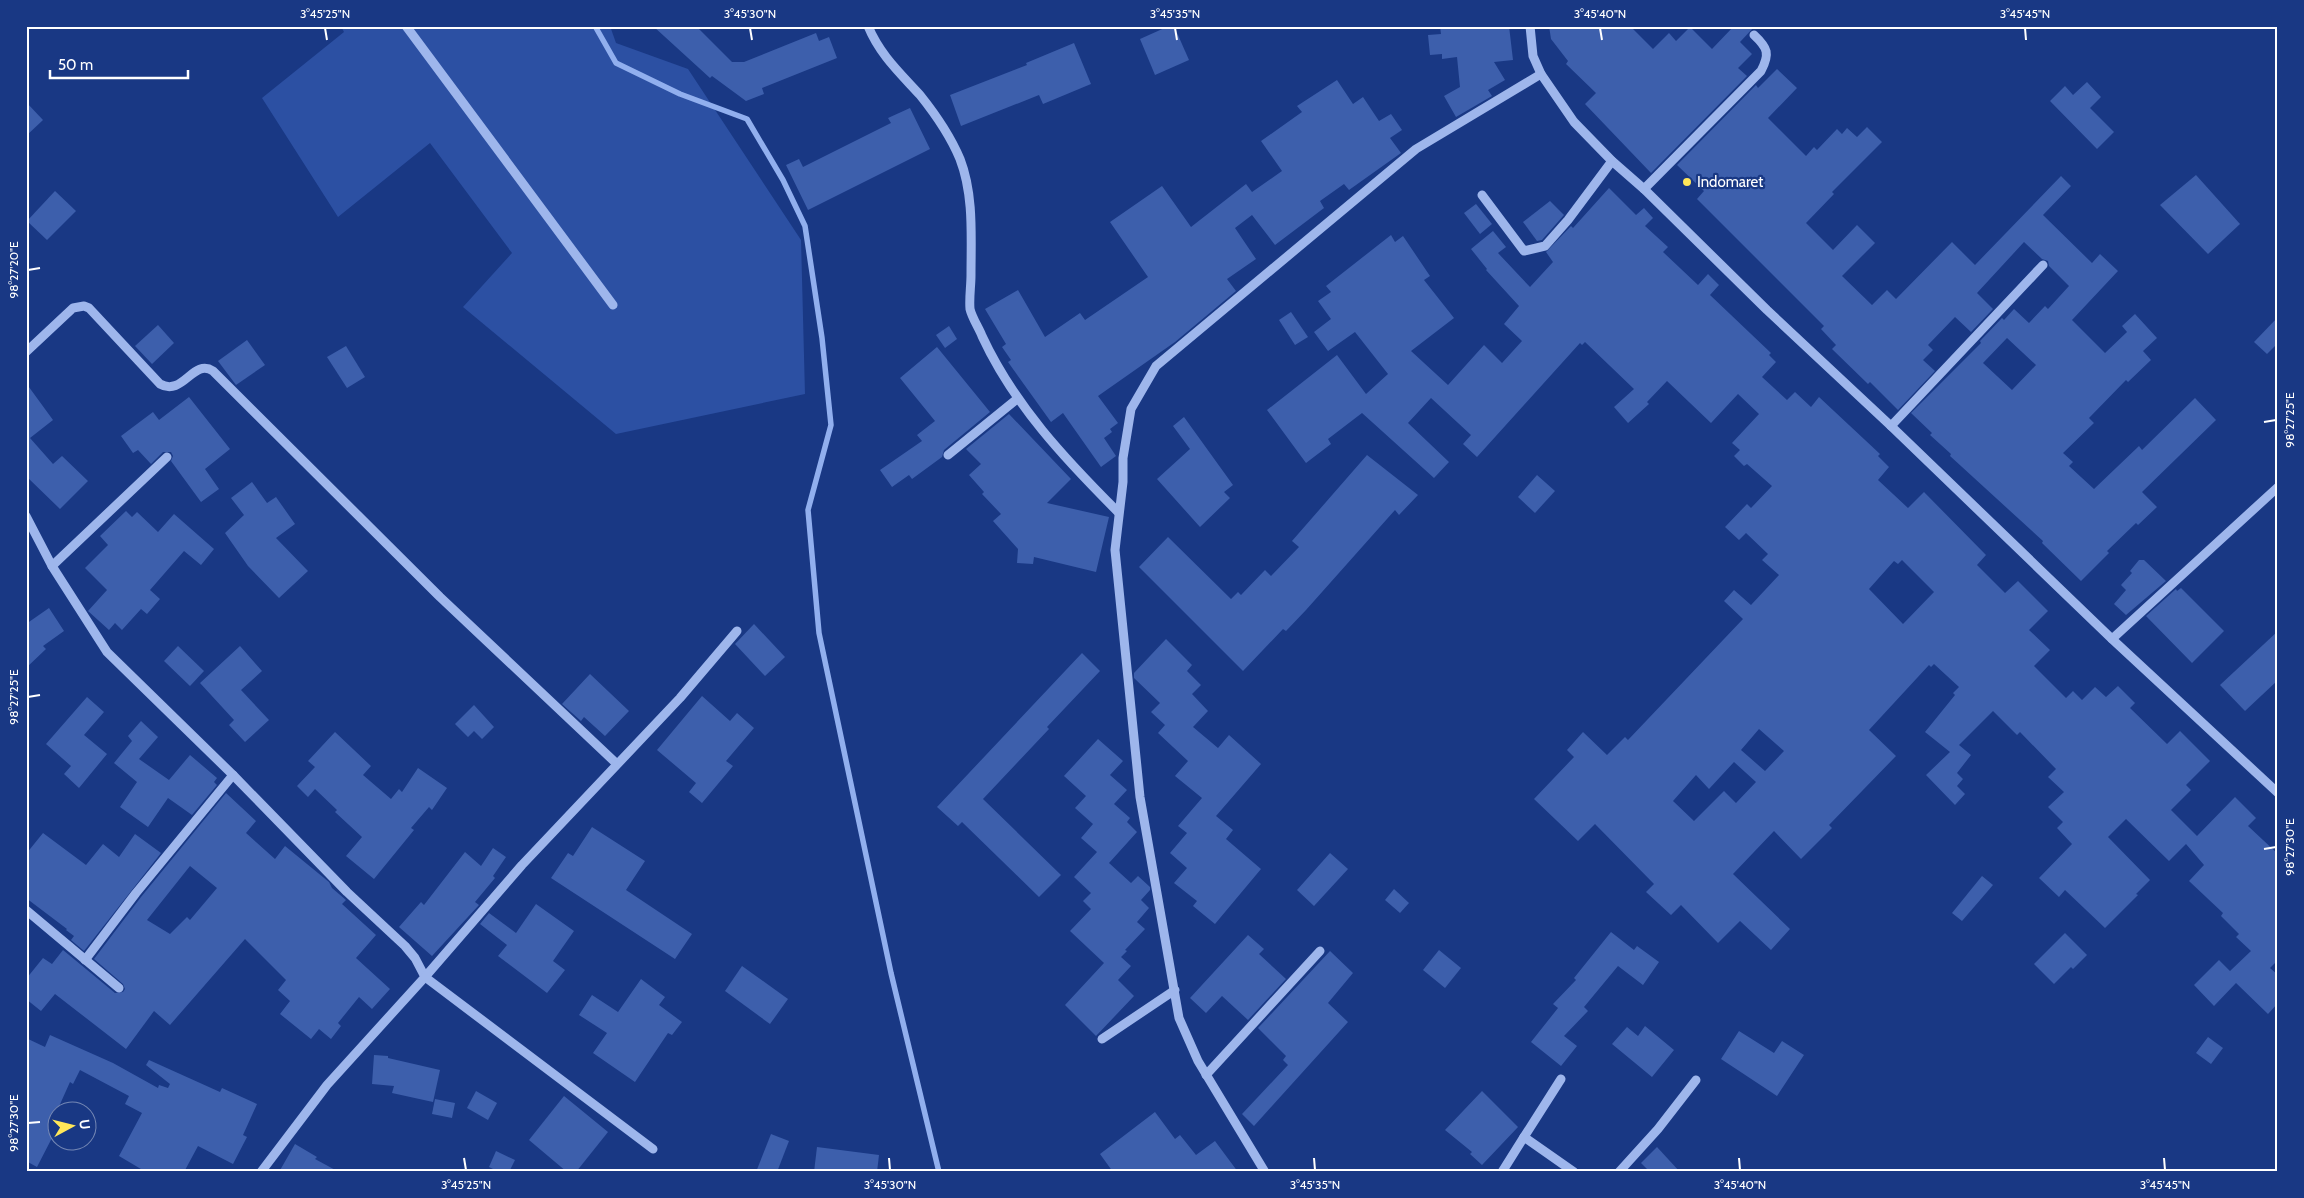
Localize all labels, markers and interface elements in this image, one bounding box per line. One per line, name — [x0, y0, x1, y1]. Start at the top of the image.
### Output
text: 3°45'25"N — [300, 6, 350, 21]
text: 3°45'30"N — [724, 6, 776, 21]
text: 3°45'35"N — [1150, 6, 1200, 21]
text: 3°45'40"N — [1574, 6, 1626, 21]
text: 3°45'45"N — [2000, 6, 2050, 21]
scale bar — [50, 48, 188, 80]
text: 50 m — [58, 56, 93, 74]
place label: Indomaret — [1697, 173, 1763, 191]
marker: Indomaret — [1681, 176, 1693, 188]
text: 98°27'20"E — [6, 241, 21, 299]
text: 98°27'25"E — [2282, 392, 2297, 448]
text: 98°27'25"E — [6, 669, 21, 725]
text: 98°27'30"E — [2282, 818, 2297, 876]
text: 98°27'30"E — [6, 1094, 21, 1152]
north arrow — [48, 1100, 98, 1150]
text: U — [75, 1118, 94, 1131]
text: 3°45'25"N — [441, 1177, 491, 1192]
text: 3°45'30"N — [864, 1177, 916, 1192]
text: 3°45'35"N — [1290, 1177, 1340, 1192]
text: 3°45'40"N — [1714, 1177, 1766, 1192]
text: 3°45'45"N — [2140, 1177, 2190, 1192]

